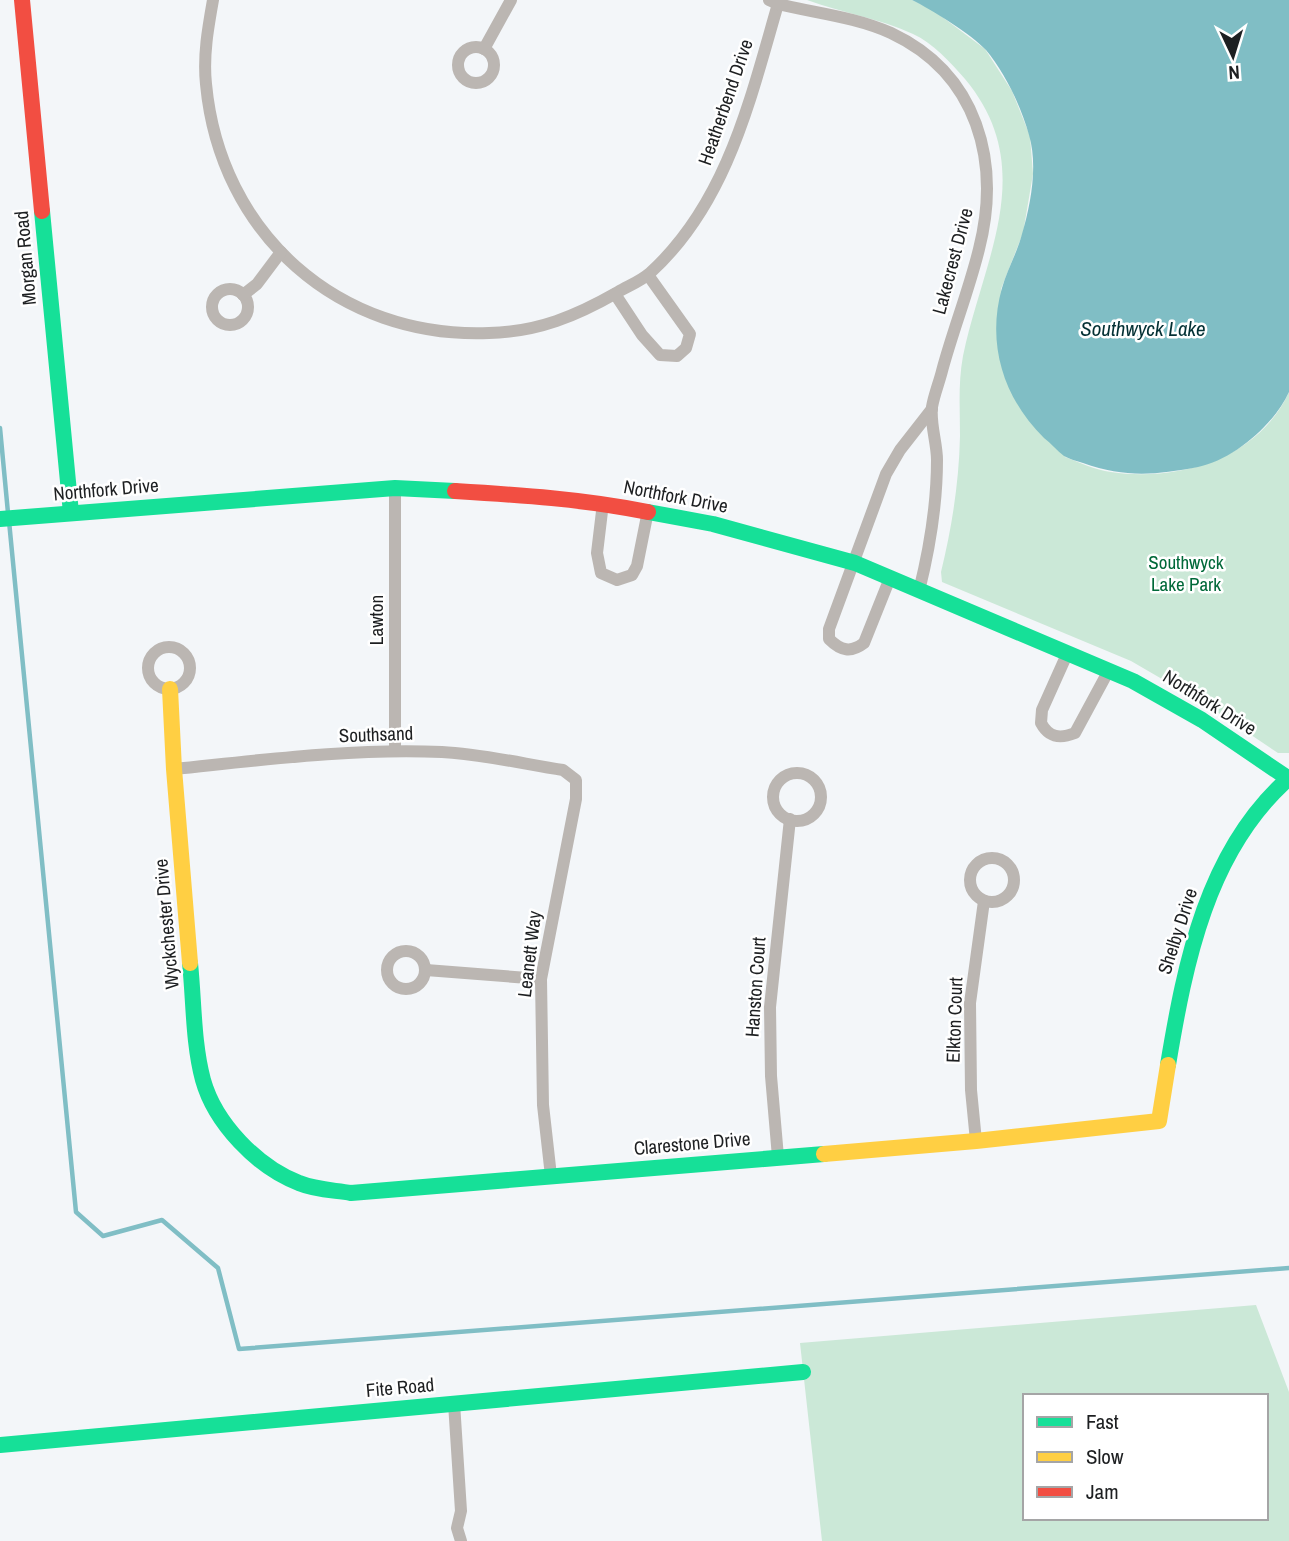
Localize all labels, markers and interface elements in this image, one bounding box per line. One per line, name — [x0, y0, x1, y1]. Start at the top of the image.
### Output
north arrow — [1198, 21, 1268, 91]
street label: Heatherbend Drive — [691, 36, 759, 168]
text: N — [1228, 60, 1241, 86]
street label: Lakecrest Drive — [925, 205, 979, 317]
street label: Morgan Road — [8, 210, 42, 306]
water label: Southwyck Lake — [1080, 314, 1206, 343]
street label: Northfork Drive — [52, 471, 160, 507]
street label: Northfork Drive — [622, 473, 730, 519]
park label: Southwyck Lake Park — [1148, 549, 1224, 597]
street label: Lawton — [363, 595, 389, 645]
street label: Northfork Drive — [1158, 663, 1262, 741]
street label: Southsand — [338, 720, 414, 748]
street label: Wyckchester Drive — [147, 858, 185, 990]
street label: Shelby Drive — [1151, 885, 1203, 977]
street label: Leanett Way — [511, 909, 547, 999]
street label: Hanston Court — [739, 935, 772, 1038]
street label: Elkton Court — [940, 976, 969, 1063]
street label: Clarestone Drive — [633, 1125, 751, 1161]
street label: Fite Road — [365, 1371, 435, 1403]
legend — [1023, 1394, 1268, 1520]
text: Fast — [1086, 1407, 1119, 1436]
text: Slow — [1086, 1442, 1124, 1471]
text: Jam — [1086, 1477, 1119, 1506]

